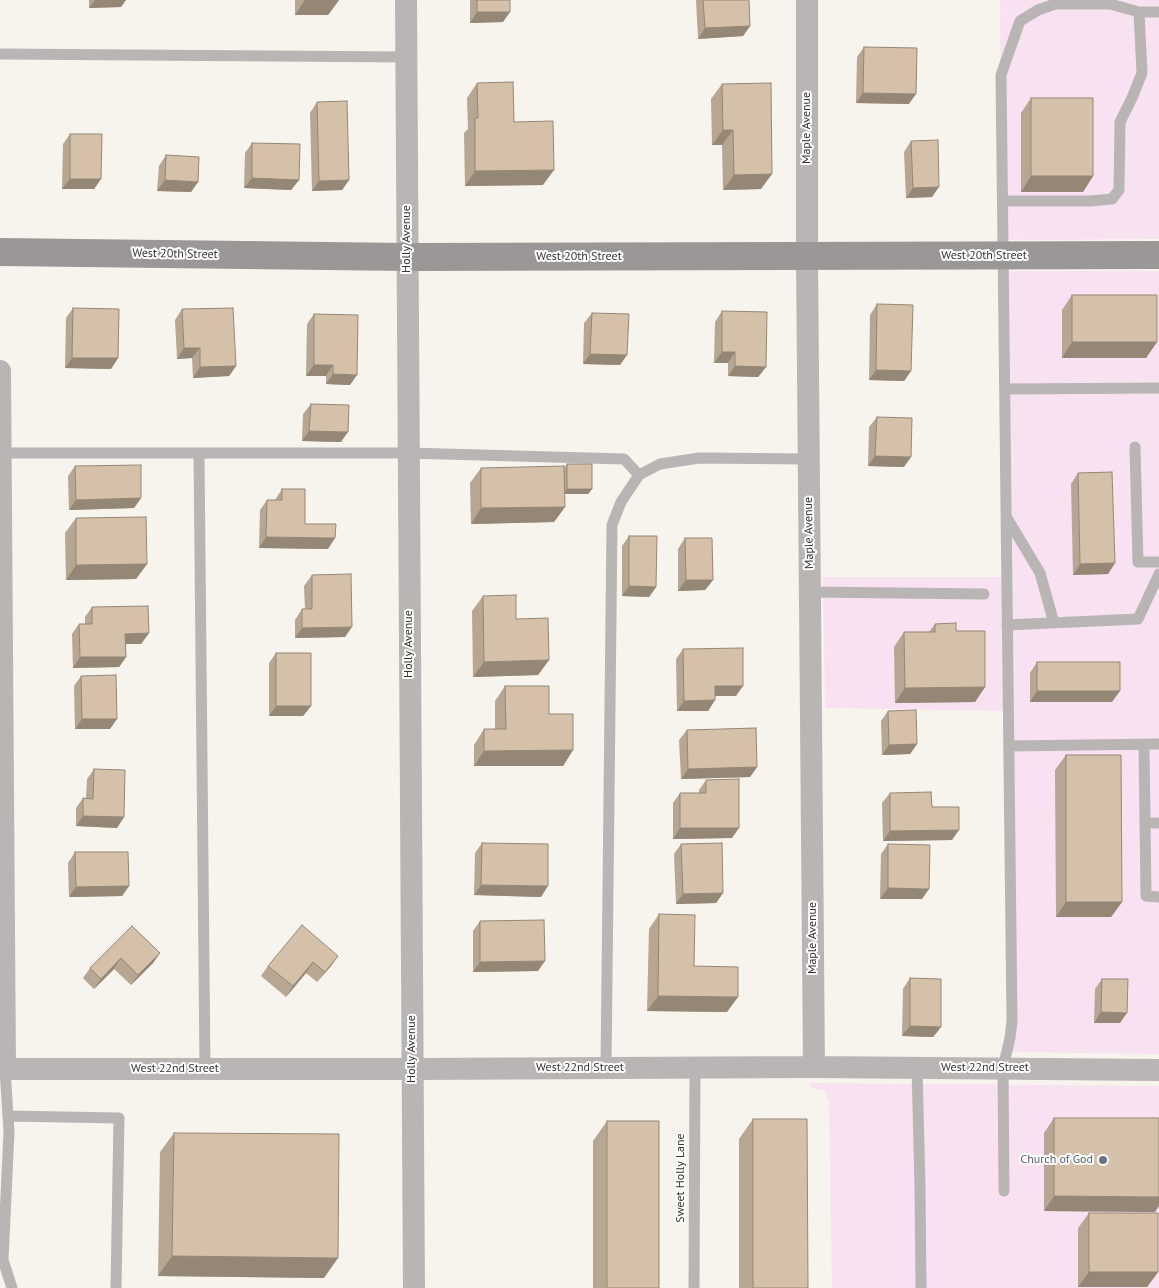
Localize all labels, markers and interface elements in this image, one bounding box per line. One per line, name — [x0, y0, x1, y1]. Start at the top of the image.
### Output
street label: Maple Avenue — [800, 92, 814, 164]
street label: Holly Avenue — [400, 205, 414, 273]
street label: West 20th Street — [132, 246, 218, 262]
street label: West 20th Street — [941, 249, 1027, 263]
street label: West 20th Street — [536, 250, 622, 264]
street label: Maple Avenue — [801, 497, 817, 569]
street label: Holly Avenue — [402, 610, 416, 678]
street label: Maple Avenue — [806, 902, 820, 974]
street label: Holly Avenue — [405, 1015, 419, 1083]
street label: West 22nd Street — [536, 1061, 624, 1075]
street label: West 22nd Street — [941, 1061, 1029, 1075]
street label: West 22nd Street — [131, 1062, 219, 1076]
street label: Sweet Holly Lane — [674, 1133, 688, 1223]
place label: Church of God — [1020, 1153, 1093, 1167]
marker: Church of God — [1097, 1154, 1109, 1166]

